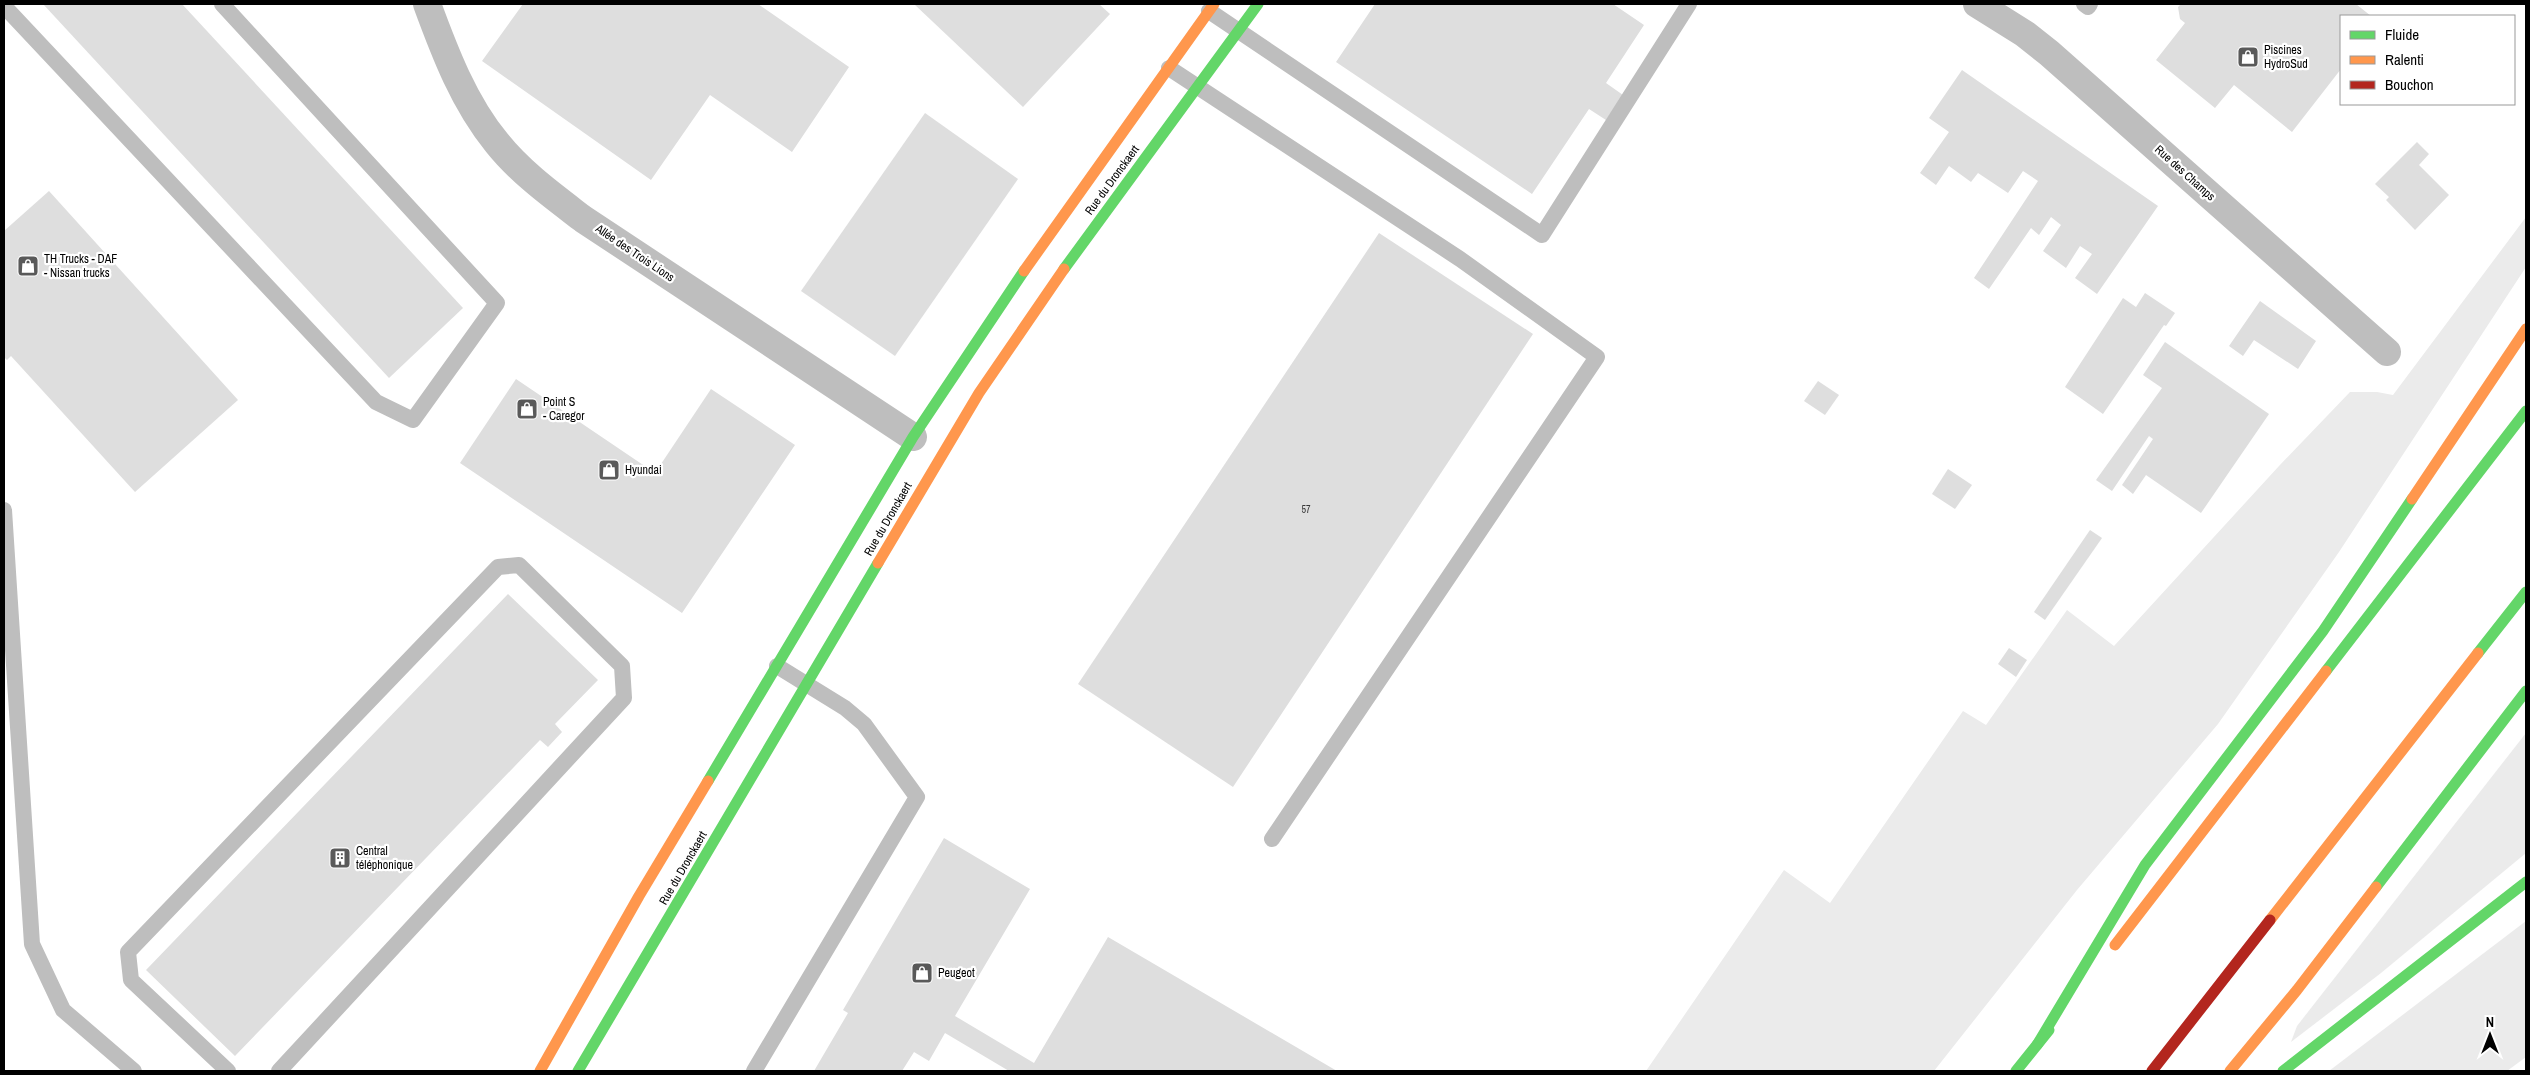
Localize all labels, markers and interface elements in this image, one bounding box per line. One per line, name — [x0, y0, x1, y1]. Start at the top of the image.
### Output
legend — [2340, 15, 2515, 105]
text: Fluide — [2385, 24, 2419, 45]
place label: Piscines HydroSud — [2264, 42, 2308, 72]
shop icon: Piscines HydroSud — [2236, 45, 2260, 69]
text: Ralenti — [2385, 49, 2424, 70]
text: Bouchon — [2385, 74, 2434, 95]
street label: Rue du Dronckaert — [1081, 142, 1143, 218]
street label: Rue des Champs — [2151, 142, 2219, 204]
street label: Allée des Trois Lions — [592, 220, 678, 285]
place label: TH Trucks - DAF - Nissan trucks — [44, 251, 117, 281]
shop icon: TH Trucks - DAF - Nissan trucks — [16, 254, 40, 278]
place label: Point S - Caregor — [543, 394, 585, 424]
shop icon: Point S - Caregor — [515, 397, 539, 421]
shop icon: Hyundai — [597, 458, 621, 482]
place label: Hyundai — [625, 462, 662, 478]
street label: Rue du Dronckaert — [860, 479, 916, 559]
house number: 57 — [1301, 503, 1311, 516]
street label: Rue du Dronckaert — [655, 828, 711, 908]
place label: Central téléphonique — [356, 843, 413, 873]
building icon: Central téléphonique — [328, 846, 352, 870]
shop icon: Peugeot — [910, 961, 934, 985]
place label: Peugeot — [938, 965, 975, 981]
north arrow — [2465, 1010, 2515, 1060]
text: N — [2486, 1013, 2494, 1031]

